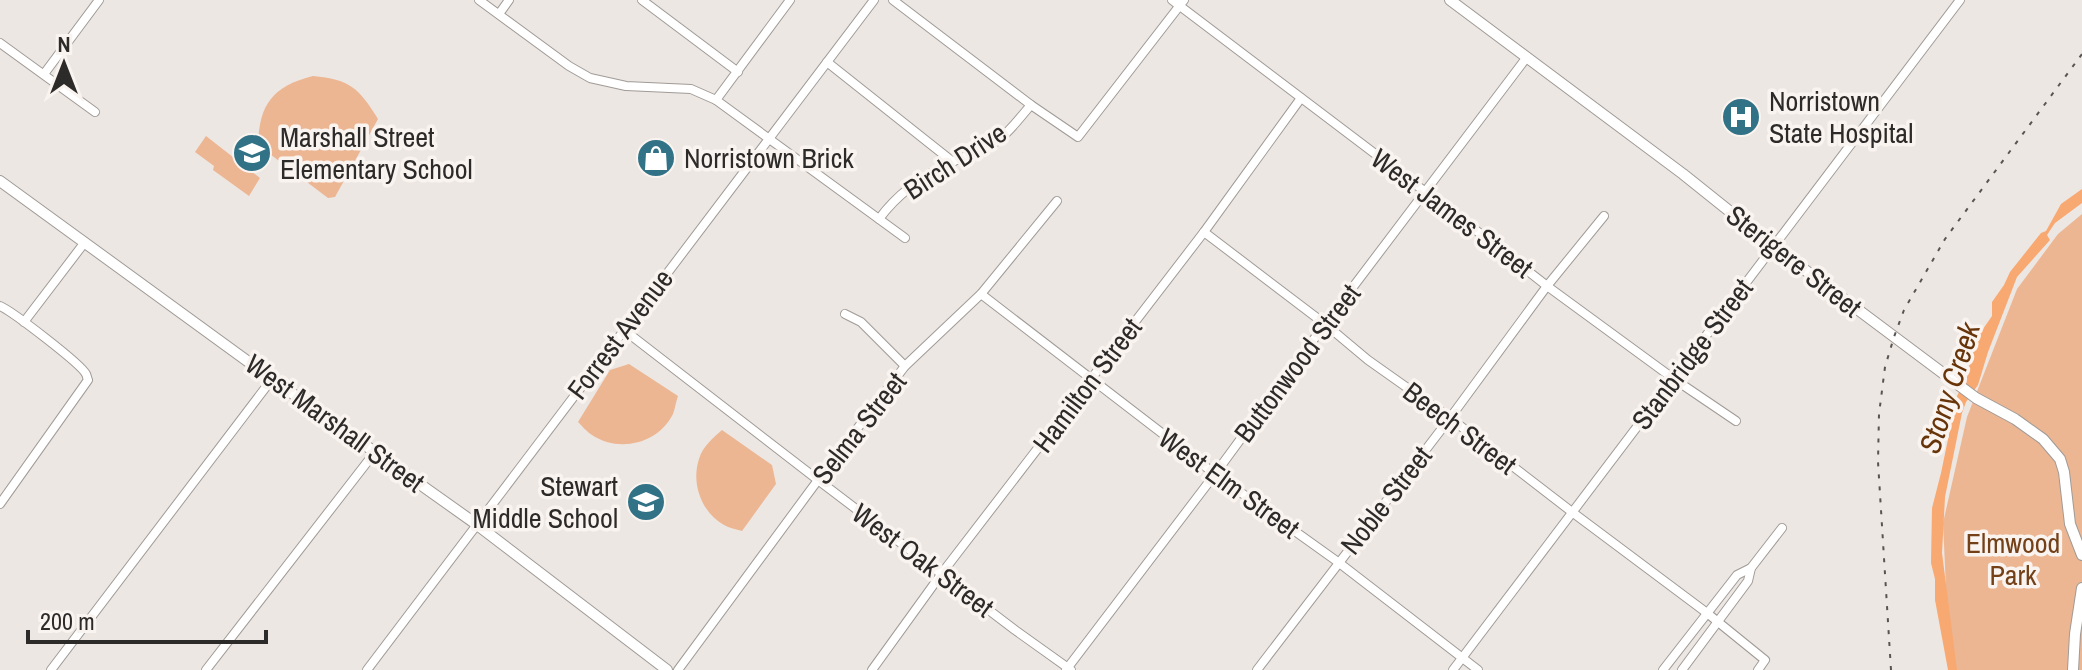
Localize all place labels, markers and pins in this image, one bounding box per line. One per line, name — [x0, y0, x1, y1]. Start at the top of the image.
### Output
place label: Norristown State Hospital — [1769, 82, 1913, 152]
hospital icon: Norristown State Hospital — [1720, 96, 1762, 138]
place label: Marshall Street Elementary School — [280, 118, 473, 188]
school or university icon: Marshall Street Elementary School — [231, 132, 273, 174]
shop icon: Norristown Brick — [635, 137, 677, 179]
place label: Norristown Brick — [684, 139, 854, 177]
place label: Stewart Middle School — [473, 467, 618, 537]
school or university icon: Stewart Middle School — [625, 481, 667, 523]

